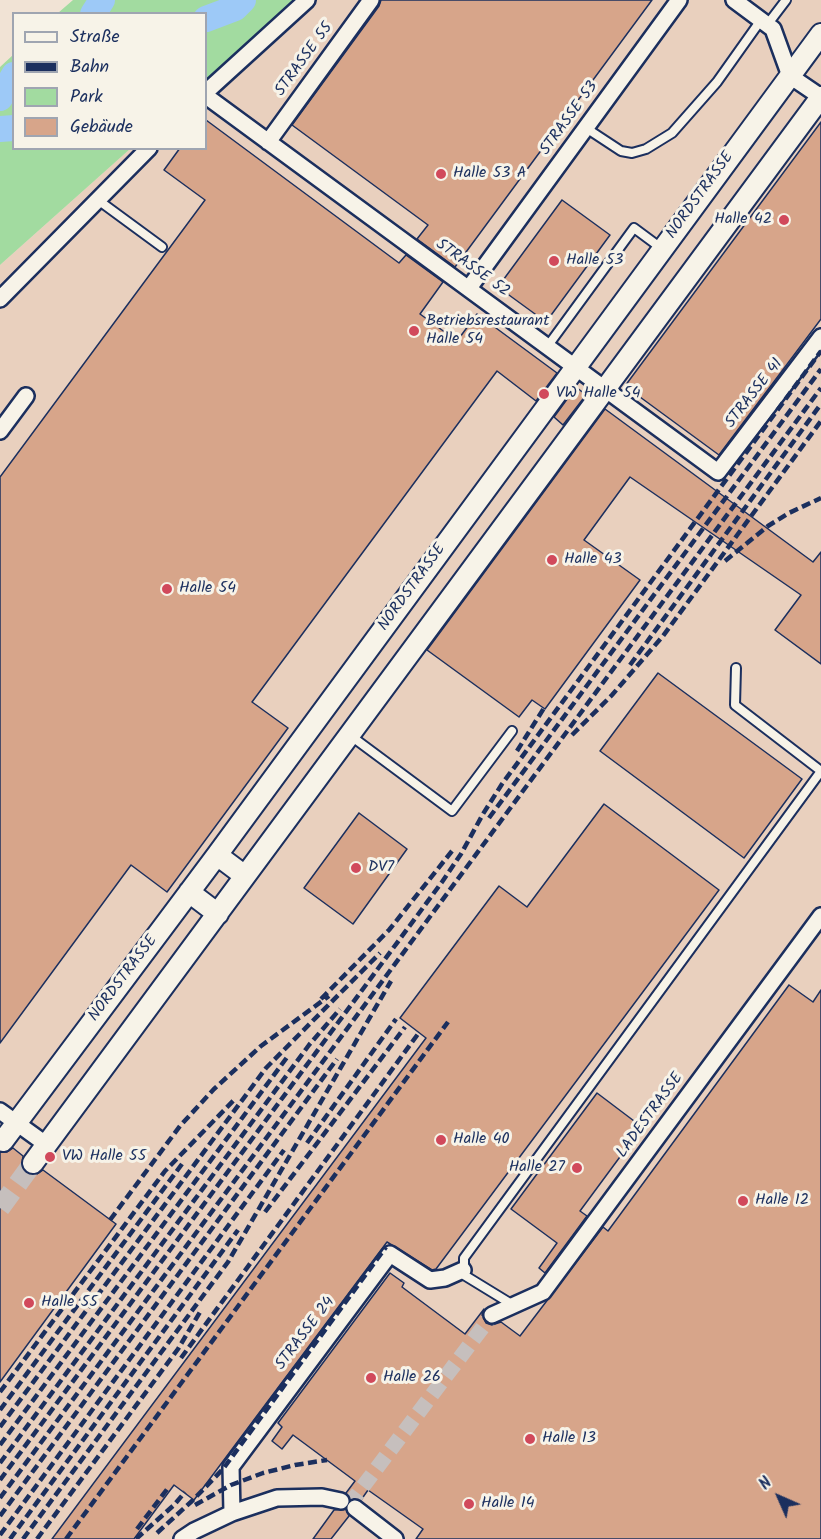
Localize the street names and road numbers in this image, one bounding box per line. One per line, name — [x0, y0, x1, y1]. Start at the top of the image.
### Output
street label: STRASSE 55 — [272, 20, 338, 100]
street label: STRASSE 53 — [537, 78, 603, 160]
street label: NORDSTRASSE — [663, 149, 739, 243]
street label: STRASSE 52 — [431, 236, 513, 302]
street label: STRASSE 41 — [722, 355, 788, 433]
street label: NORDSTRASSE — [375, 541, 451, 635]
street label: NORDSTRASSE — [85, 932, 163, 1026]
street label: LADESTRASSE — [614, 1070, 688, 1162]
street label: STRASSE 24 — [272, 1293, 340, 1375]

